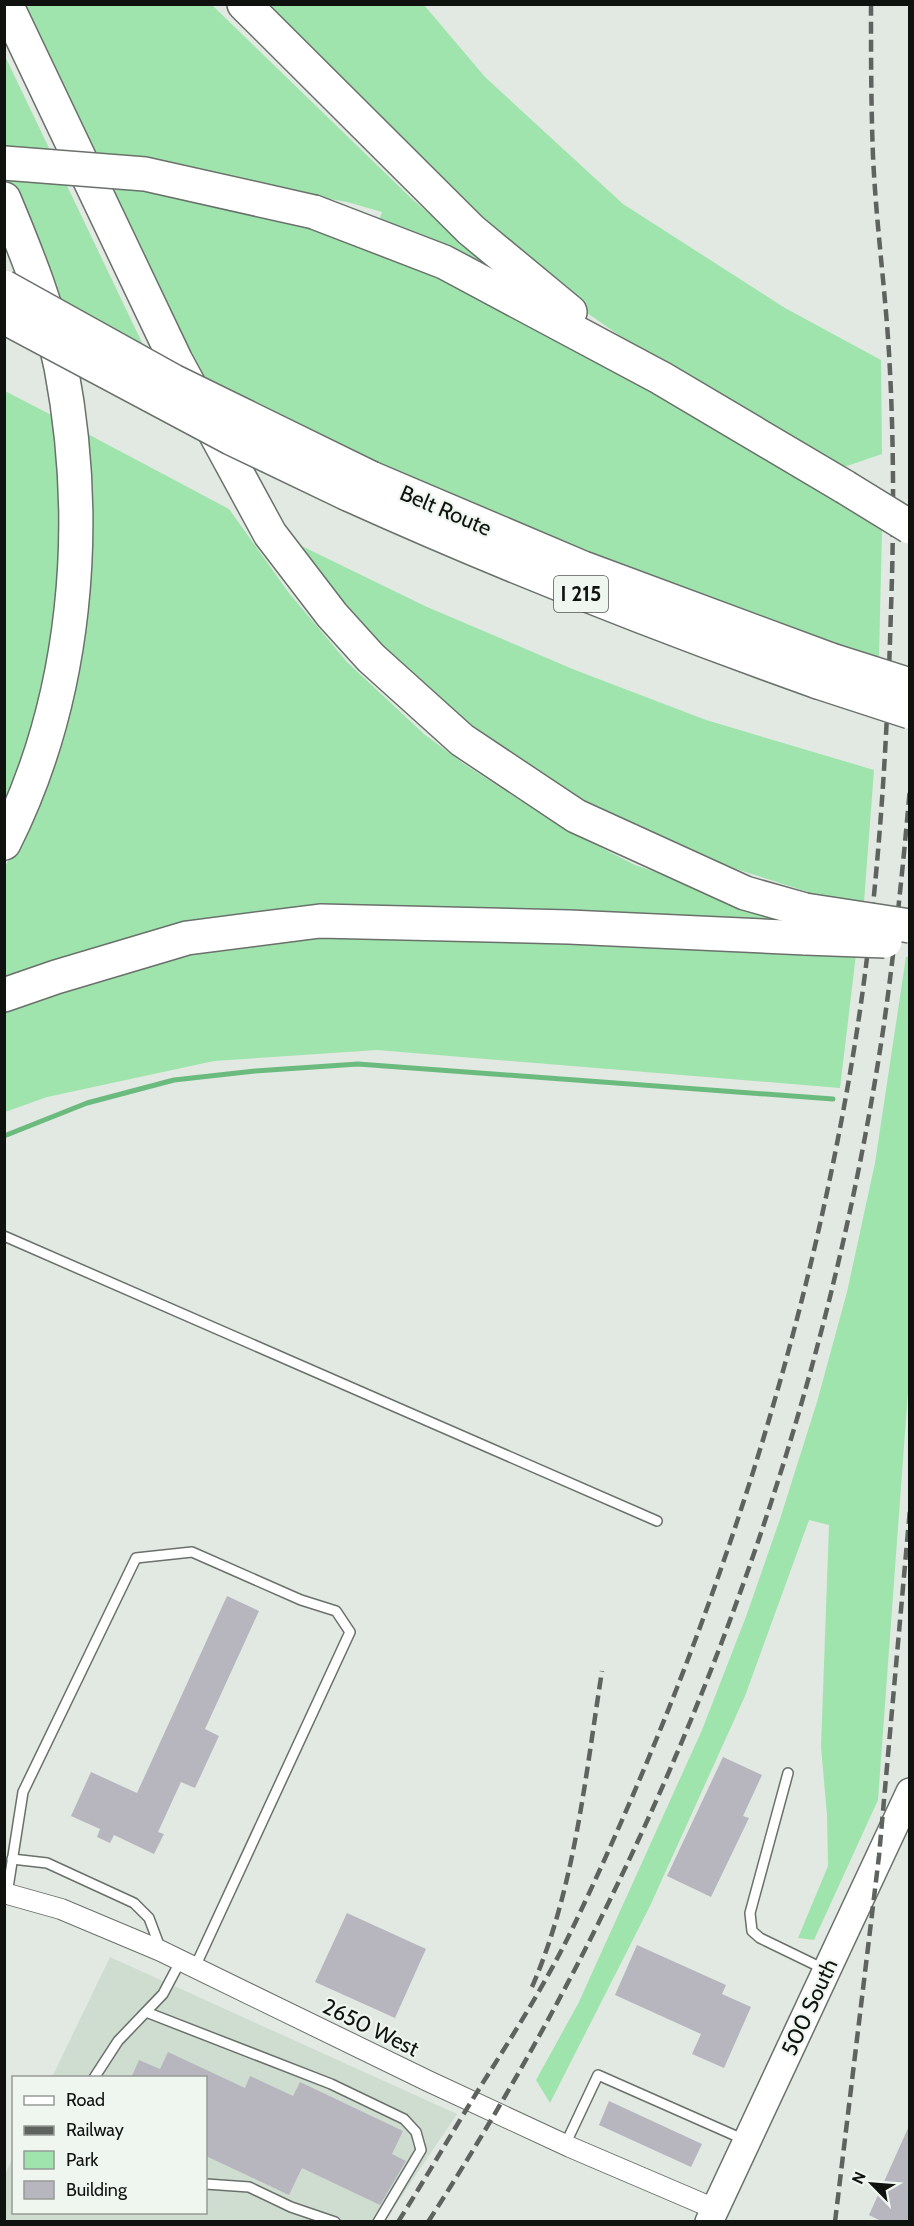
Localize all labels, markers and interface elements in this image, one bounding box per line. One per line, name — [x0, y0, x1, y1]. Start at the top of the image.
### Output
street label: Belt Route — [396, 479, 496, 542]
road number: I 215 — [554, 576, 608, 612]
street label: 500 South — [775, 1955, 844, 2060]
street label: 2650 West — [318, 1993, 424, 2063]
legend — [12, 2076, 207, 2214]
text: Road — [66, 2089, 105, 2111]
text: Railway — [66, 2119, 124, 2141]
text: Park — [66, 2149, 99, 2171]
north arrow — [842, 2154, 902, 2214]
text: N — [848, 2169, 870, 2187]
text: Building — [66, 2179, 128, 2201]

